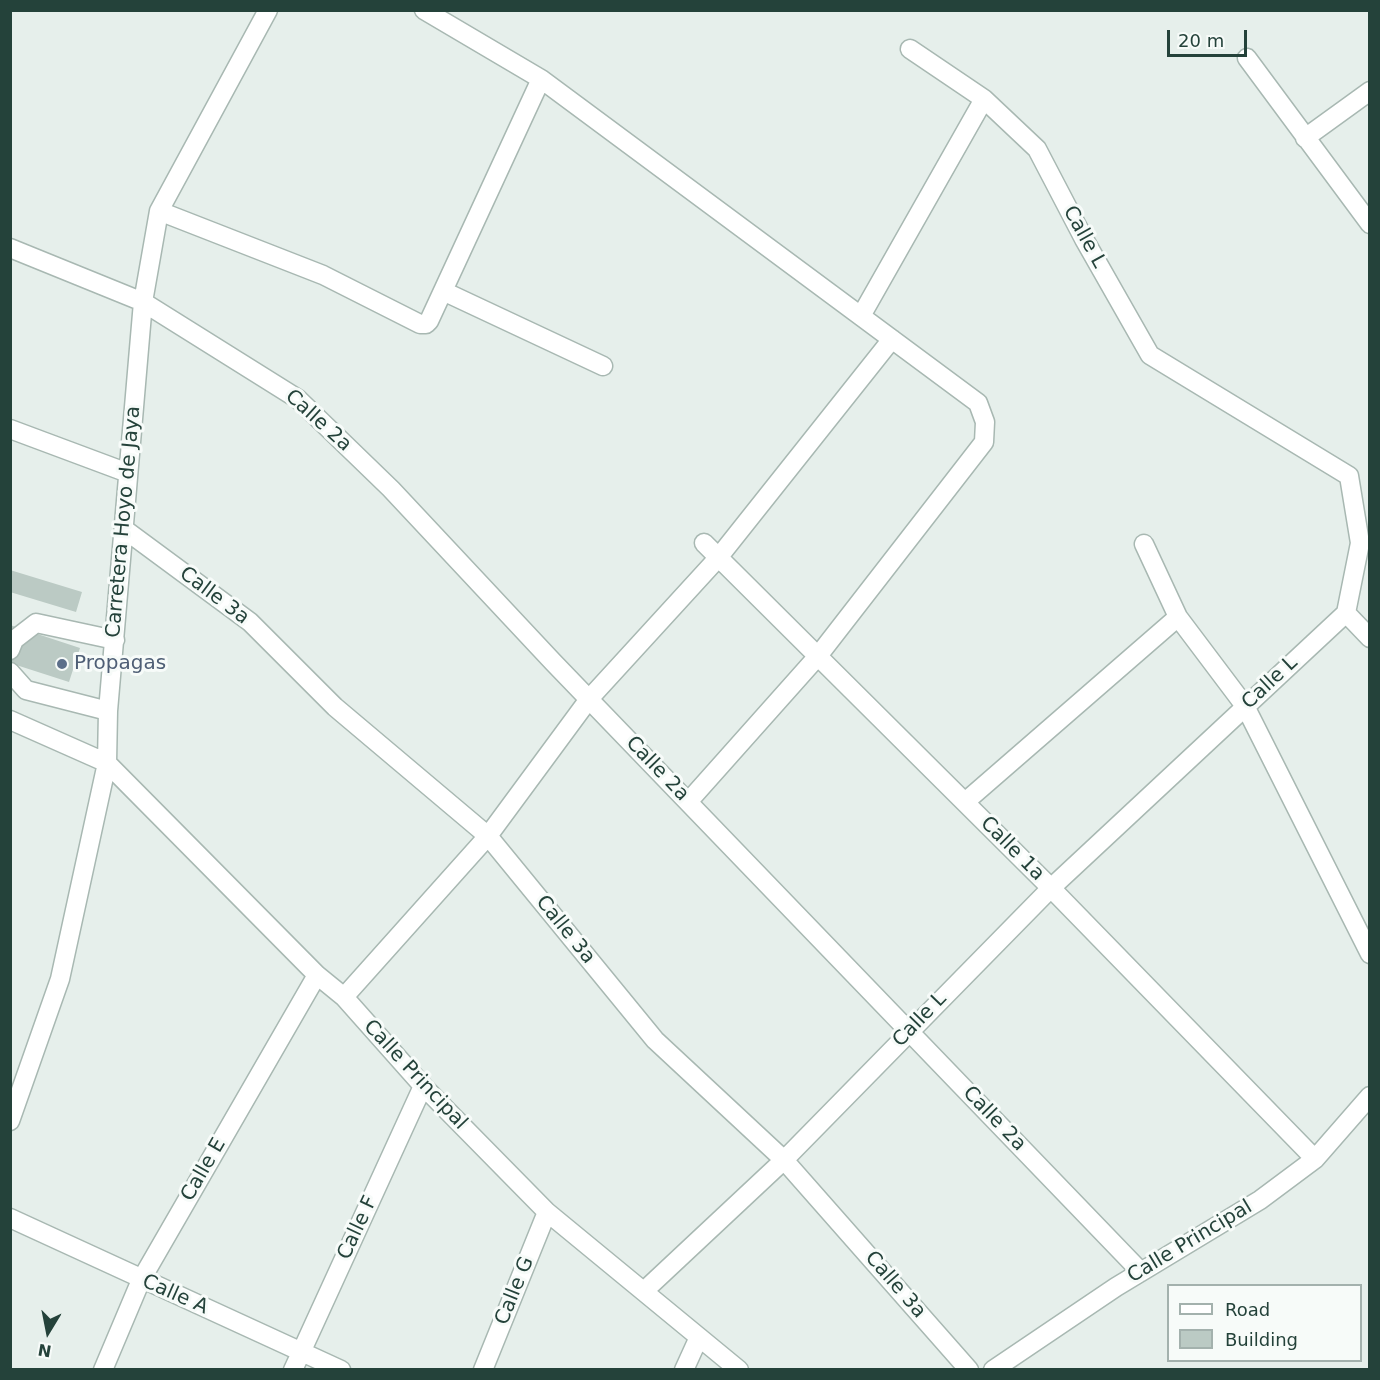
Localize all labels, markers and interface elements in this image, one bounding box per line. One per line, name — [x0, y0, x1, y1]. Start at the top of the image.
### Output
scale bar — [1170, 18, 1250, 56]
text: 20 m — [1178, 30, 1224, 51]
street label: Calle L — [1057, 202, 1111, 272]
street label: Calle 2a — [280, 385, 356, 457]
street label: Carretera Hoyo de Jaya — [102, 405, 146, 639]
street label: Calle 3a — [174, 562, 254, 630]
street label: Calle L — [1237, 651, 1303, 715]
place label: Propagas — [74, 652, 166, 676]
marker: Propagas — [55, 657, 69, 671]
street label: Calle 2a — [620, 732, 694, 806]
street label: Calle 1a — [975, 812, 1049, 886]
street label: Calle 3a — [530, 891, 600, 969]
street label: Calle L — [888, 988, 952, 1052]
street label: Calle Principal — [358, 1015, 472, 1135]
street label: Calle 2a — [957, 1082, 1031, 1156]
street label: Calle E — [176, 1134, 232, 1206]
street label: Calle F — [333, 1192, 383, 1264]
street label: Calle Principal — [1123, 1195, 1257, 1289]
street label: Calle 3a — [859, 1247, 931, 1323]
street label: Calle G — [490, 1253, 540, 1329]
street label: Calle A — [138, 1270, 212, 1320]
legend — [1167, 1284, 1362, 1362]
text: Road — [1225, 1299, 1270, 1320]
north arrow — [18, 1302, 78, 1362]
text: Building — [1225, 1329, 1298, 1350]
text: N — [37, 1340, 53, 1361]

